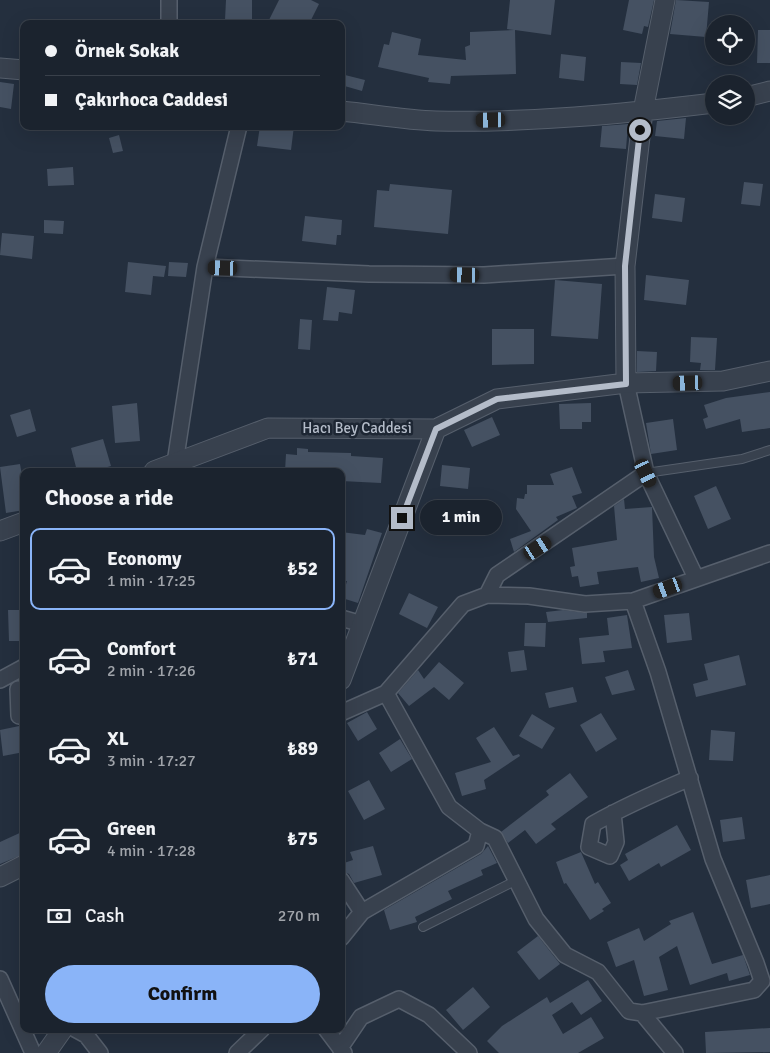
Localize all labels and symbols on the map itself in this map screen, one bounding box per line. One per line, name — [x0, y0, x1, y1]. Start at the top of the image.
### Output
car — [475, 112, 506, 128]
route start — [629, 119, 651, 141]
car — [207, 260, 238, 276]
car — [449, 267, 480, 283]
car — [672, 375, 703, 391]
street label: Hacı Bey Caddesi — [302, 419, 412, 437]
car — [632, 456, 659, 490]
callout: 1 min — [420, 500, 502, 536]
route end — [391, 507, 413, 529]
car — [521, 534, 554, 562]
car — [651, 576, 684, 600]

